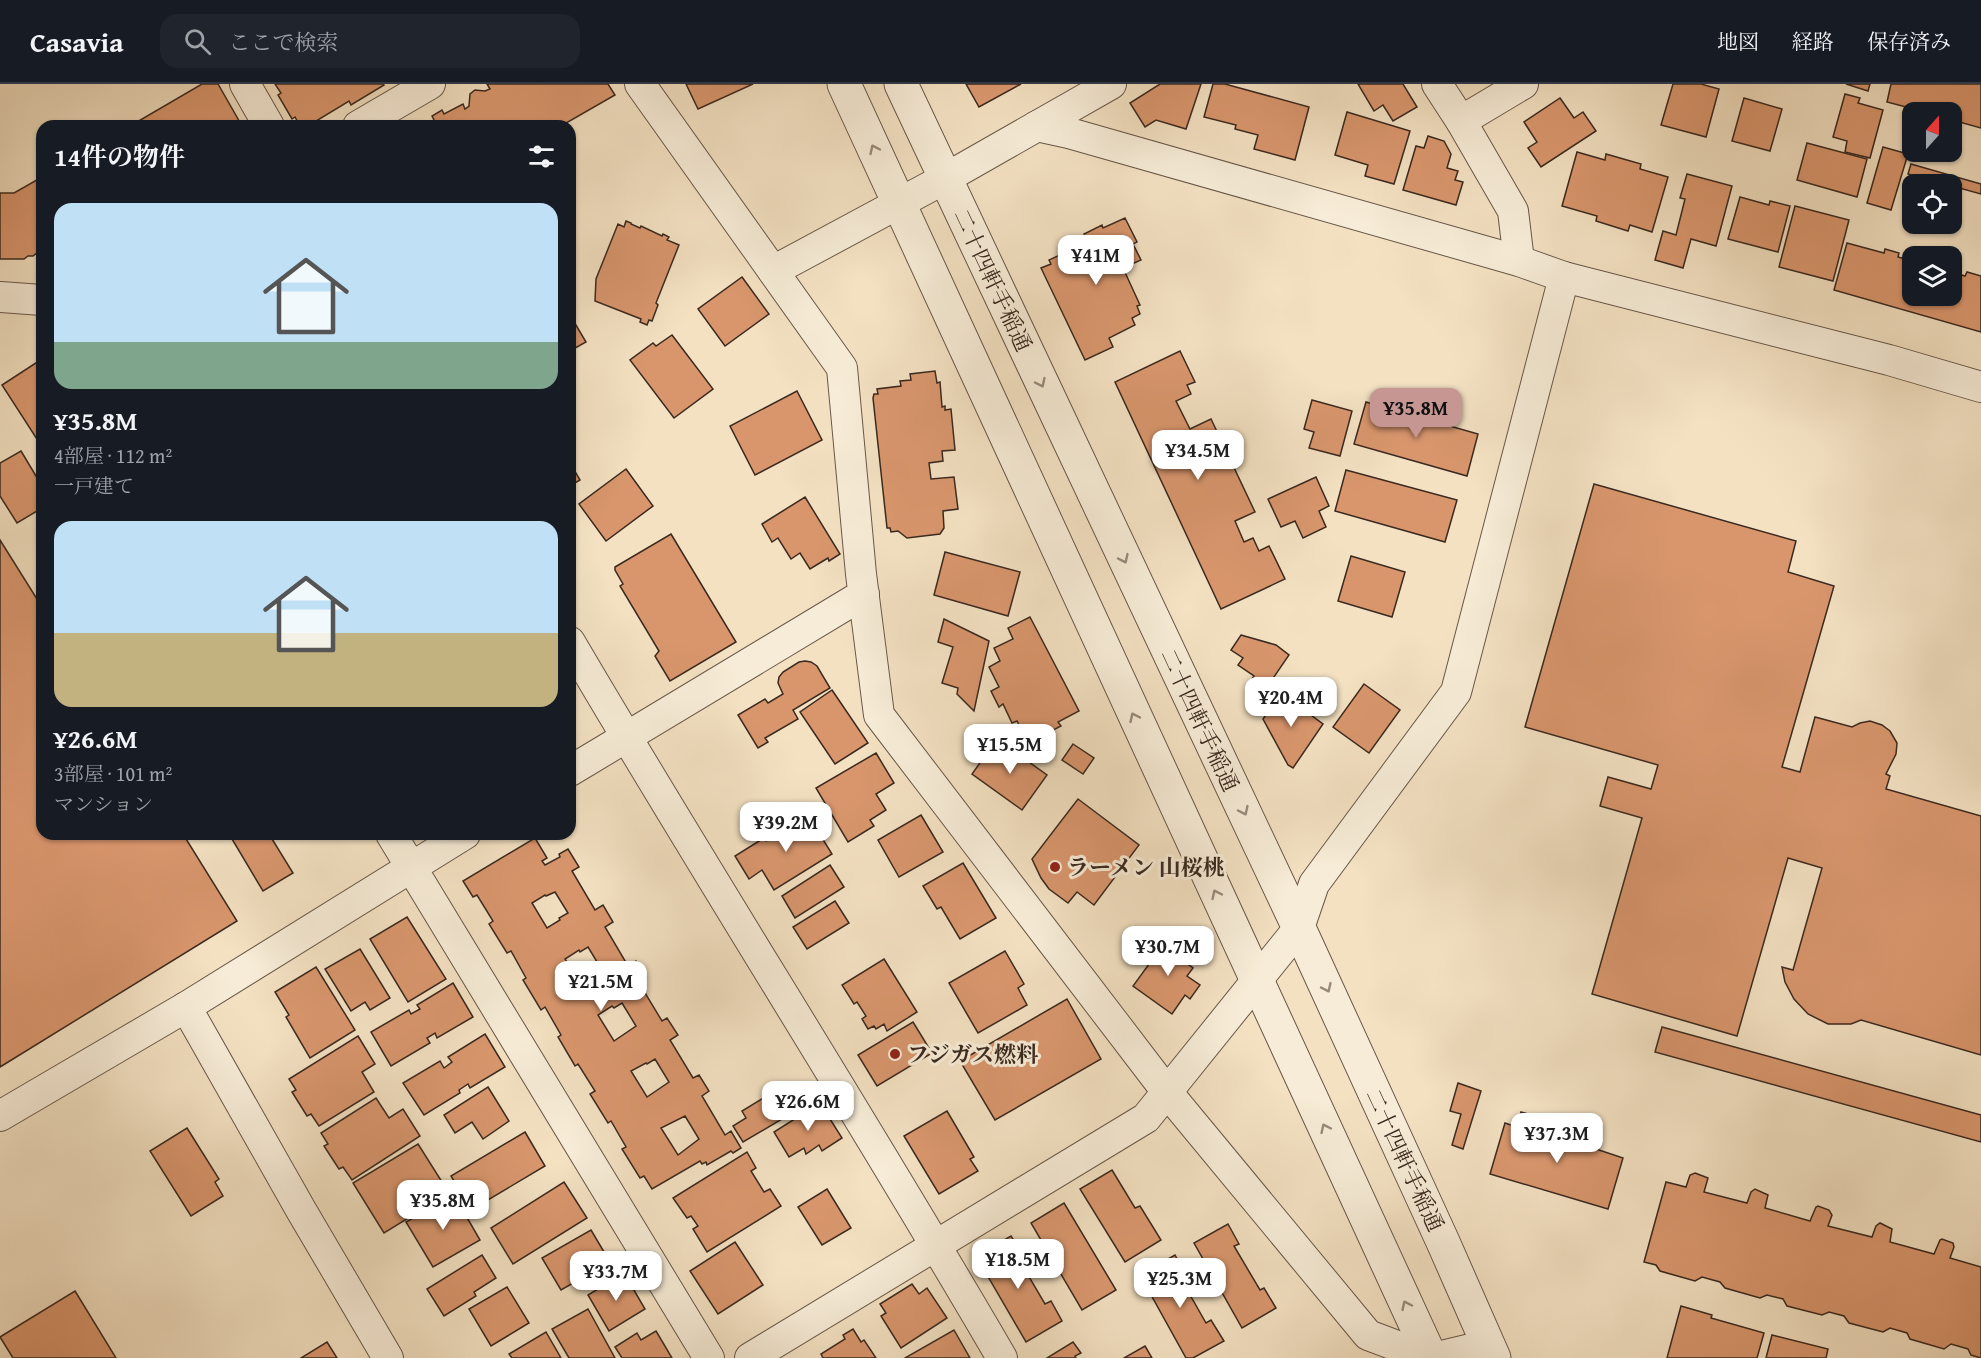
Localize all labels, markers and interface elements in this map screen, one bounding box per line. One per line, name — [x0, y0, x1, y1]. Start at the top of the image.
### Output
search box — [160, 14, 580, 68]
text: Casavia — [30, 21, 124, 62]
icon: search — [181, 25, 214, 58]
text: ここで検索 — [229, 26, 339, 58]
text: 地図 — [1717, 26, 1759, 57]
text: 経路 — [1792, 26, 1834, 57]
text: 保存済み — [1867, 26, 1951, 57]
north arrow — [1902, 102, 1962, 162]
map controls — [1902, 102, 1962, 306]
text: 14件の物件 — [54, 137, 185, 176]
icon: filters — [525, 140, 558, 173]
one-way arrow — [869, 144, 881, 155]
button: locate — [1902, 174, 1962, 234]
street label: 二十四軒手稲通 — [946, 203, 1040, 357]
pin: ¥41M — [1060, 235, 1132, 286]
text: ¥41M — [1072, 240, 1120, 269]
icon: home — [252, 242, 360, 350]
button: layers — [1902, 246, 1962, 306]
one-way arrow — [1033, 376, 1045, 387]
pin: ¥35.8M — [1367, 388, 1465, 439]
text: ¥35.8M — [1384, 393, 1448, 422]
text: ¥35.8M — [54, 401, 138, 440]
pin: ¥34.5M — [1149, 430, 1247, 481]
text: ¥34.5M — [1166, 435, 1230, 464]
text: 4部屋 · 112 m² — [54, 441, 172, 470]
text: 一戸建て — [54, 471, 134, 500]
one-way arrow — [1117, 553, 1129, 564]
icon: home — [252, 560, 360, 668]
street label: 二十四軒手稲通 — [1153, 643, 1247, 797]
pin: ¥20.4M — [1242, 677, 1340, 728]
text: ¥20.4M — [1259, 682, 1323, 711]
one-way arrow — [1130, 712, 1142, 723]
text: ¥26.6M — [54, 719, 138, 758]
pin: ¥15.5M — [961, 724, 1059, 775]
text: ¥15.5M — [978, 729, 1042, 758]
text: 3部屋 · 101 m² — [54, 759, 172, 788]
text: マンション — [54, 789, 153, 818]
pin: ¥39.2M — [737, 802, 835, 853]
one-way arrow — [1236, 805, 1248, 816]
text: ¥39.2M — [754, 807, 818, 836]
place label: ラーメン 山桜桃 — [1067, 851, 1225, 883]
marker: ラーメン 山桜桃 — [1048, 860, 1062, 874]
one-way arrow — [1211, 889, 1223, 900]
pin: ¥30.7M — [1119, 926, 1217, 977]
text: ¥30.7M — [1136, 931, 1200, 960]
pin: ¥21.5M — [552, 961, 650, 1012]
text: ¥21.5M — [569, 966, 633, 995]
one-way arrow — [1319, 981, 1331, 992]
place label: フジガス燃料 — [907, 1038, 1039, 1070]
marker: フジガス燃料 — [888, 1047, 902, 1061]
pin: ¥26.6M — [759, 1081, 857, 1132]
street label: 二十四軒手稲通 — [1358, 1083, 1452, 1237]
text: ¥26.6M — [776, 1086, 840, 1115]
pin: ¥37.3M — [1508, 1113, 1606, 1164]
text: ¥37.3M — [1525, 1118, 1589, 1147]
one-way arrow — [1320, 1123, 1332, 1134]
pin: ¥35.8M — [394, 1180, 492, 1231]
text: ¥35.8M — [411, 1185, 475, 1214]
pin: ¥18.5M — [969, 1239, 1067, 1290]
text: ¥18.5M — [986, 1244, 1050, 1273]
pin: ¥33.7M — [567, 1251, 665, 1302]
text: ¥33.7M — [584, 1256, 648, 1285]
pin: ¥25.3M — [1131, 1258, 1229, 1309]
text: ¥25.3M — [1148, 1263, 1212, 1292]
one-way arrow — [1402, 1300, 1414, 1311]

